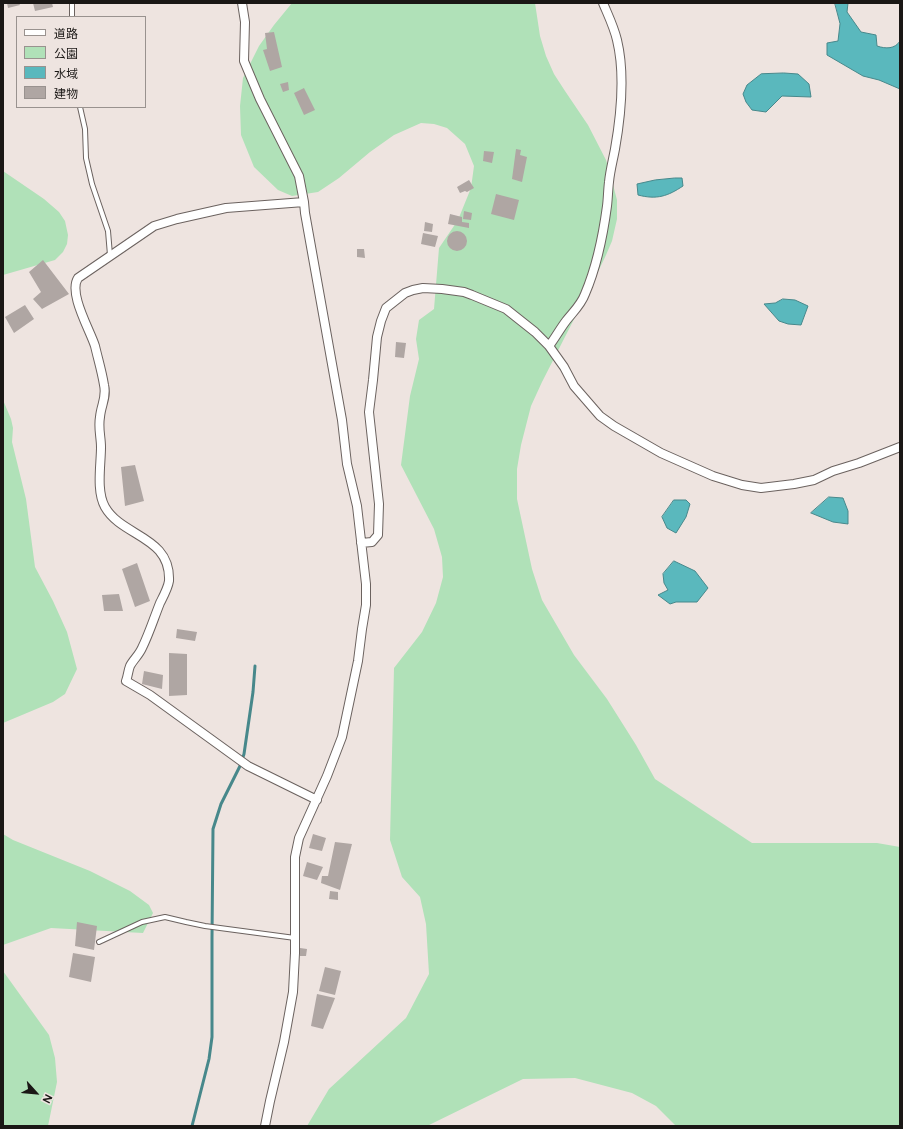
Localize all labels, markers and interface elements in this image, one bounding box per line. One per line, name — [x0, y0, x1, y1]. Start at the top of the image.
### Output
legend — [16, 16, 146, 108]
text: 道路 — [54, 27, 78, 41]
text: 公園 — [54, 47, 78, 61]
text: 水域 — [54, 67, 78, 81]
text: 建物 — [54, 87, 78, 101]
north arrow — [16, 1073, 56, 1113]
text: N — [39, 1092, 55, 1105]

